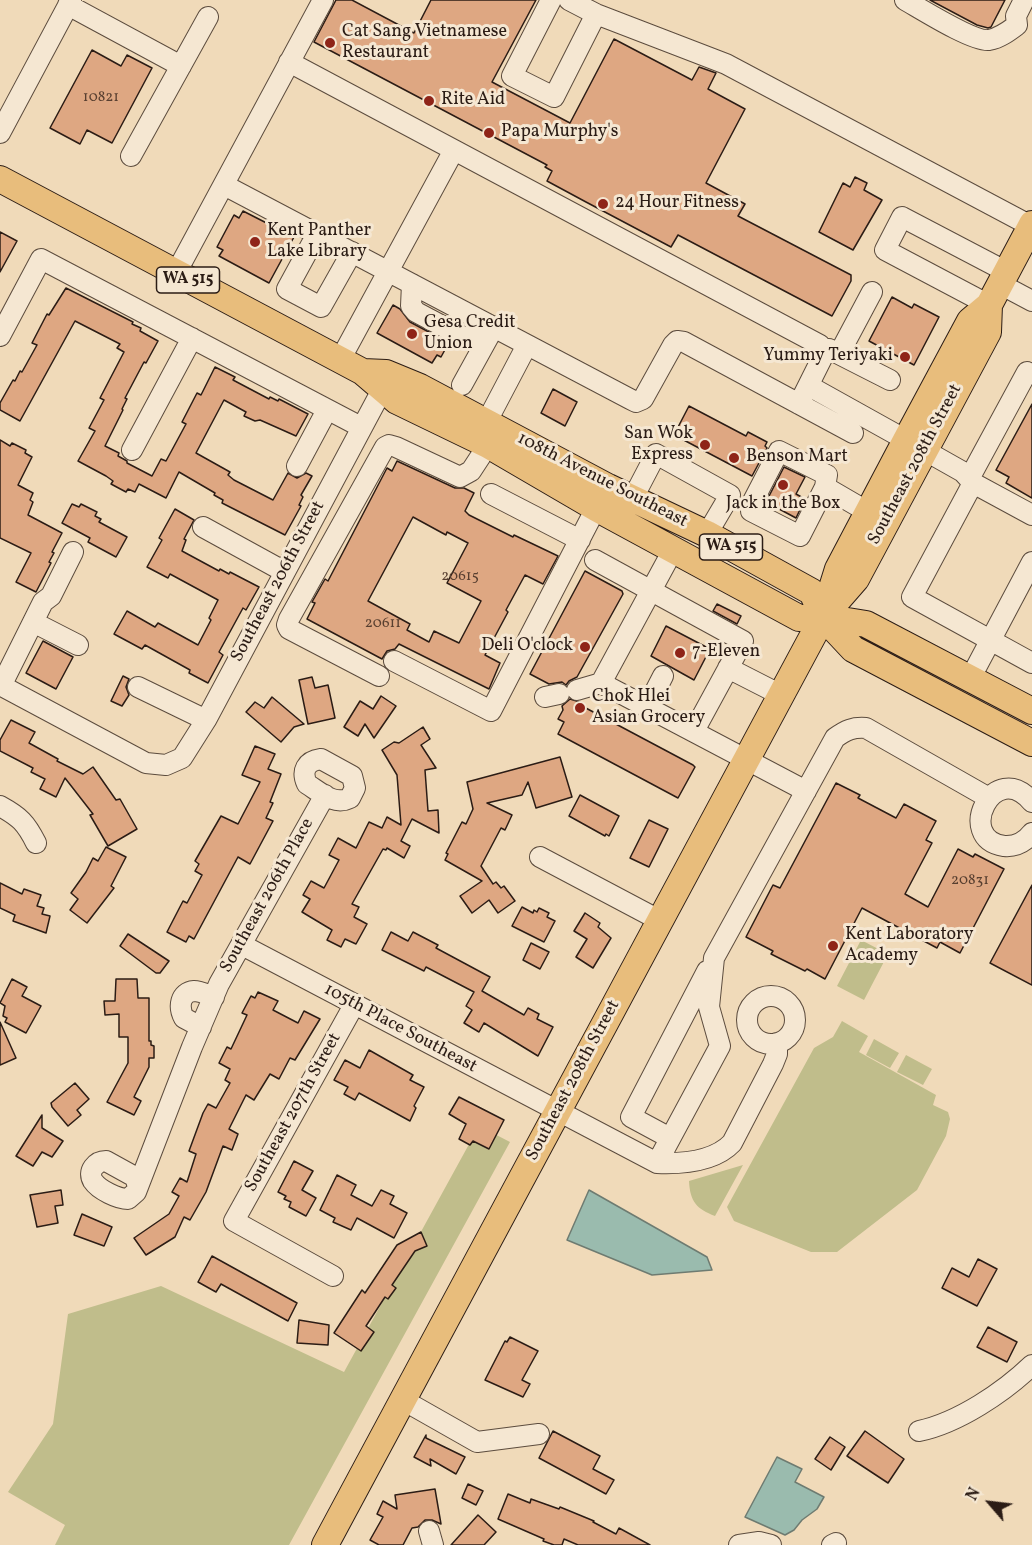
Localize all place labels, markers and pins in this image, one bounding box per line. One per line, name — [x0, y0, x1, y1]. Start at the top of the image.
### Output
place label: Cat Sang Vietnamese Restaurant — [342, 22, 507, 64]
marker: Cat Sang Vietnamese Restaurant — [323, 36, 337, 50]
place label: Rite Aid — [441, 90, 505, 112]
marker: Rite Aid — [422, 94, 436, 108]
place label: Papa Murphy's — [501, 122, 619, 144]
marker: Papa Murphy's — [482, 126, 496, 140]
place label: 24 Hour Fitness — [615, 193, 739, 215]
marker: 24 Hour Fitness — [596, 197, 610, 211]
place label: Kent Panther Lake Library — [267, 221, 371, 264]
marker: Kent Panther Lake Library — [248, 235, 262, 249]
place label: Gesa Credit Union — [424, 313, 516, 356]
marker: Gesa Credit Union — [405, 327, 419, 341]
place label: Yummy Teriyaki — [763, 346, 893, 368]
marker: Yummy Teriyaki — [898, 350, 912, 364]
place label: San Wok Express — [624, 424, 693, 466]
marker: San Wok Express — [698, 438, 712, 452]
place label: Benson Mart — [746, 447, 848, 469]
marker: Benson Mart — [727, 451, 741, 465]
marker: Jack in the Box — [776, 478, 790, 492]
place label: Jack in the Box — [726, 494, 840, 516]
place label: Deli O'clock — [481, 636, 573, 658]
marker: Deli O'clock — [578, 640, 592, 654]
place label: 7-Eleven — [692, 642, 760, 664]
marker: 7-Eleven — [673, 646, 687, 660]
place label: Chok Hlei Asian Grocery — [592, 687, 705, 730]
marker: Chok Hlei Asian Grocery — [573, 701, 587, 715]
place label: Kent Laboratory Academy — [845, 925, 973, 968]
marker: Kent Laboratory Academy — [826, 939, 840, 953]

